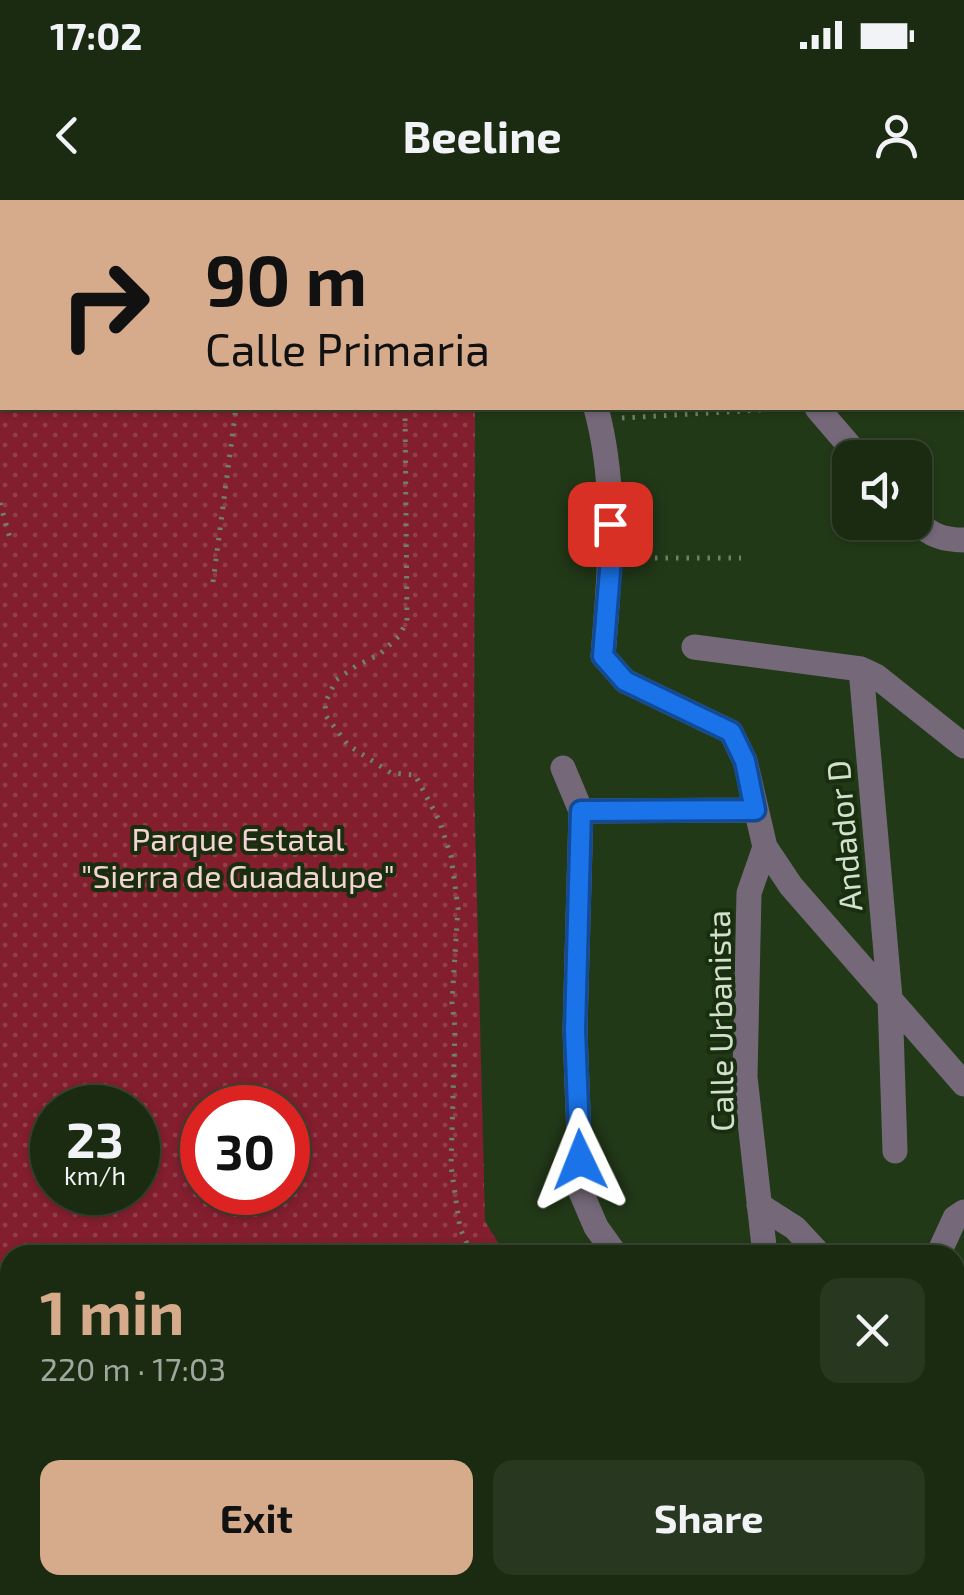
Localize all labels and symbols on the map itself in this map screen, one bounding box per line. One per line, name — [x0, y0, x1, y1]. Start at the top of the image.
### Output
pin — [568, 482, 653, 567]
street label: Andador D — [817, 759, 869, 913]
park label: Parque Estatal "Sierra de Guadalupe" — [81, 819, 395, 894]
street label: Calle Urbanista — [698, 910, 740, 1132]
speed limit sign: 30 — [180, 1085, 310, 1215]
position arrow — [528, 1108, 632, 1212]

